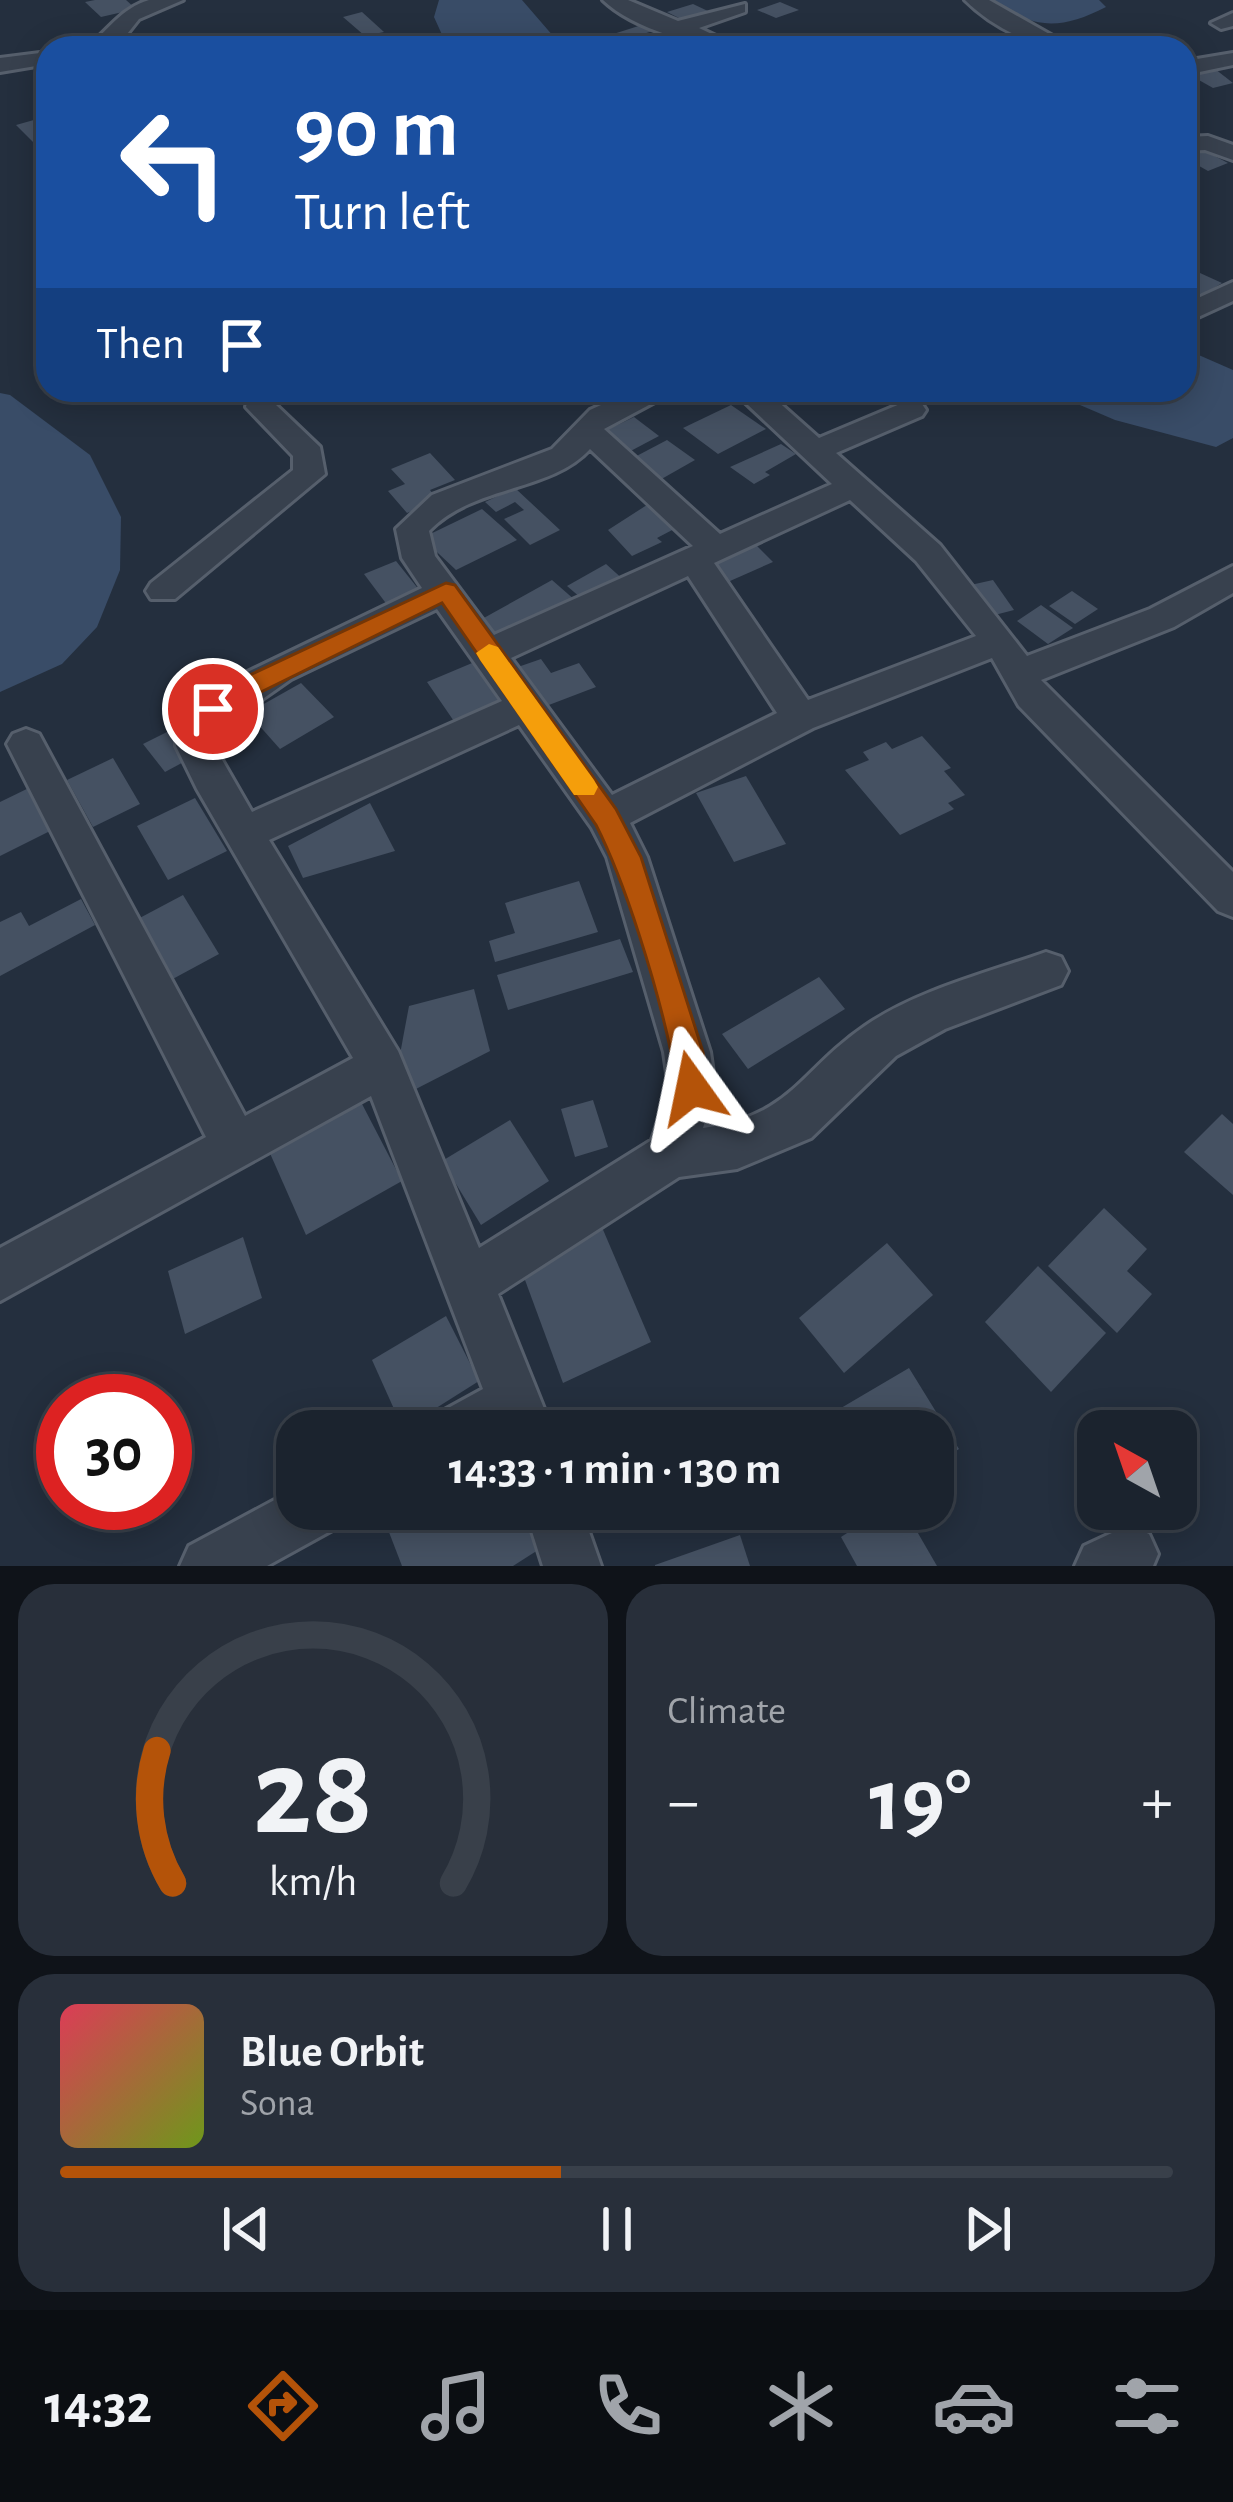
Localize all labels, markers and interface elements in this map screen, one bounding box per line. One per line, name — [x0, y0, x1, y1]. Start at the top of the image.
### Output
icon: left — [96, 84, 252, 240]
text: 90 m — [294, 88, 459, 172]
text: Turn left — [294, 186, 470, 240]
icon: arrive — [209, 312, 275, 378]
text: Then — [96, 322, 185, 367]
pin — [162, 658, 264, 760]
icon: arrive — [180, 676, 246, 742]
position arrow — [629, 1025, 755, 1151]
speed limit sign: 30 — [36, 1374, 192, 1530]
north arrow — [1077, 1410, 1197, 1530]
map controls — [1077, 1410, 1197, 1530]
text: 14:33 · 1 min · 130 m — [449, 1447, 781, 1492]
text: Climate — [668, 1692, 786, 1731]
text: 28 — [253, 1732, 373, 1857]
text: 19° — [869, 1757, 971, 1847]
text: − — [668, 1769, 699, 1835]
text: + — [1141, 1769, 1173, 1835]
text: km/h — [269, 1861, 357, 1904]
text: Blue Orbit — [240, 2030, 424, 2075]
text: Sona — [240, 2084, 315, 2123]
icon: previous — [213, 2196, 279, 2262]
icon: pause — [584, 2196, 650, 2262]
icon: next — [955, 2196, 1021, 2262]
icon: directions — [241, 2364, 325, 2448]
icon: music — [414, 2364, 498, 2448]
icon: phone — [586, 2364, 670, 2448]
icon: climate — [759, 2364, 843, 2448]
icon: car — [932, 2364, 1016, 2448]
icon: filters — [1105, 2364, 1189, 2448]
text: 14:32 — [44, 2379, 152, 2433]

